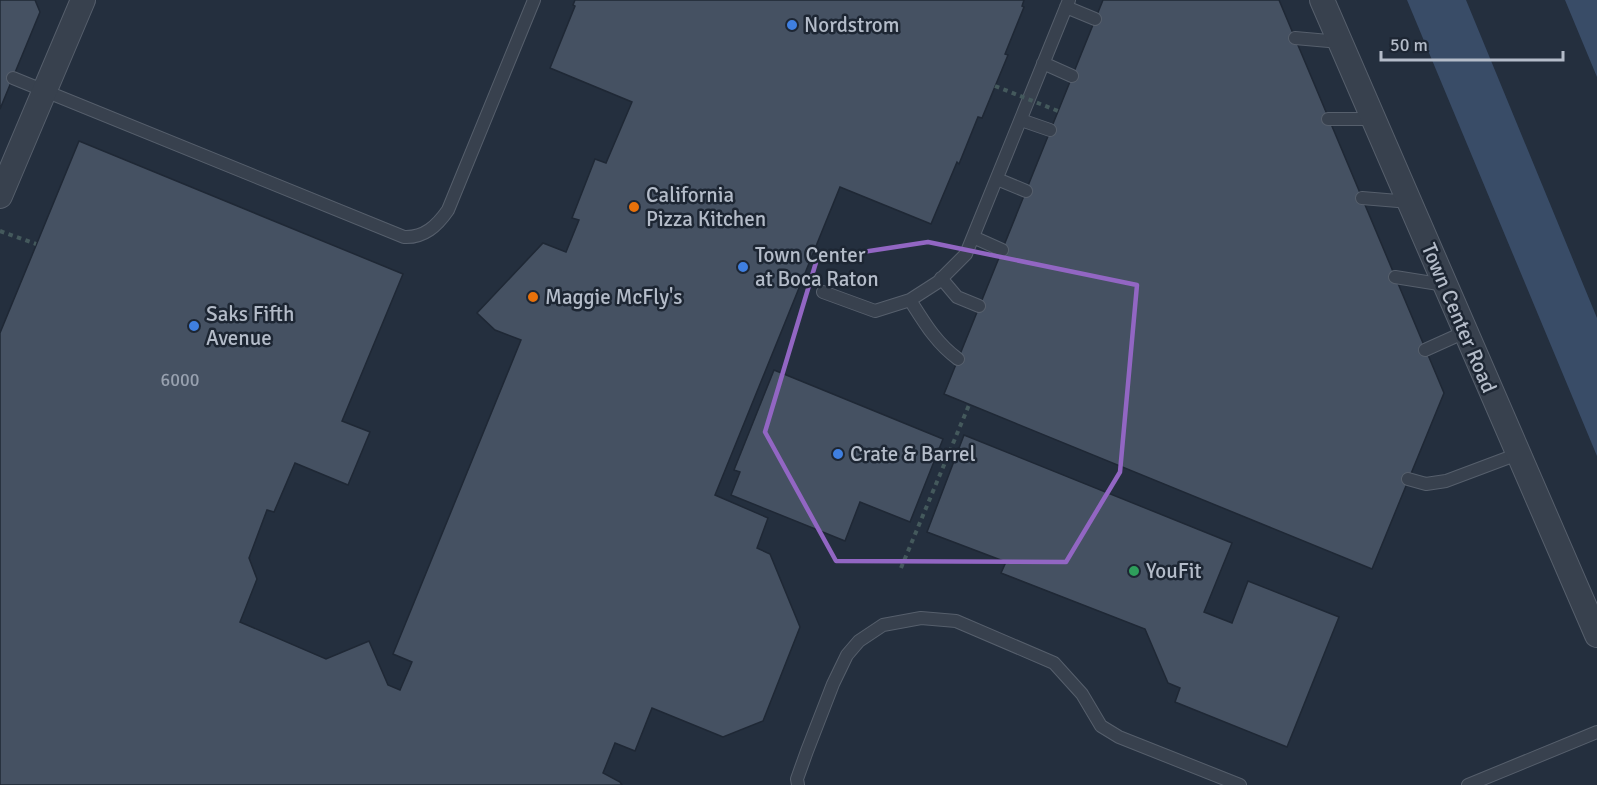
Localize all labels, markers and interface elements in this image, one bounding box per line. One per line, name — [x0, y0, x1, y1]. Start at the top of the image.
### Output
place label: Nordstrom — [804, 12, 899, 38]
marker: Nordstrom — [785, 18, 799, 32]
scale bar — [1381, 24, 1562, 62]
text: 50 m — [1390, 34, 1428, 56]
place label: California Pizza Kitchen — [646, 182, 766, 232]
marker: California Pizza Kitchen — [627, 200, 641, 214]
street label: Town Center Road — [1416, 239, 1502, 397]
place label: Town Center at Boca Raton — [755, 242, 879, 292]
marker: Town Center at Boca Raton — [736, 260, 750, 274]
place label: Maggie McFly's — [545, 284, 683, 310]
marker: Maggie McFly's — [526, 290, 540, 304]
place label: Saks Fifth Avenue — [206, 301, 294, 351]
marker: Saks Fifth Avenue — [187, 319, 201, 333]
house number: 6000 — [161, 369, 199, 391]
place label: Crate & Barrel — [850, 441, 976, 467]
marker: Crate & Barrel — [831, 447, 845, 461]
place label: YouFit — [1146, 558, 1202, 584]
marker: YouFit — [1127, 564, 1141, 578]

